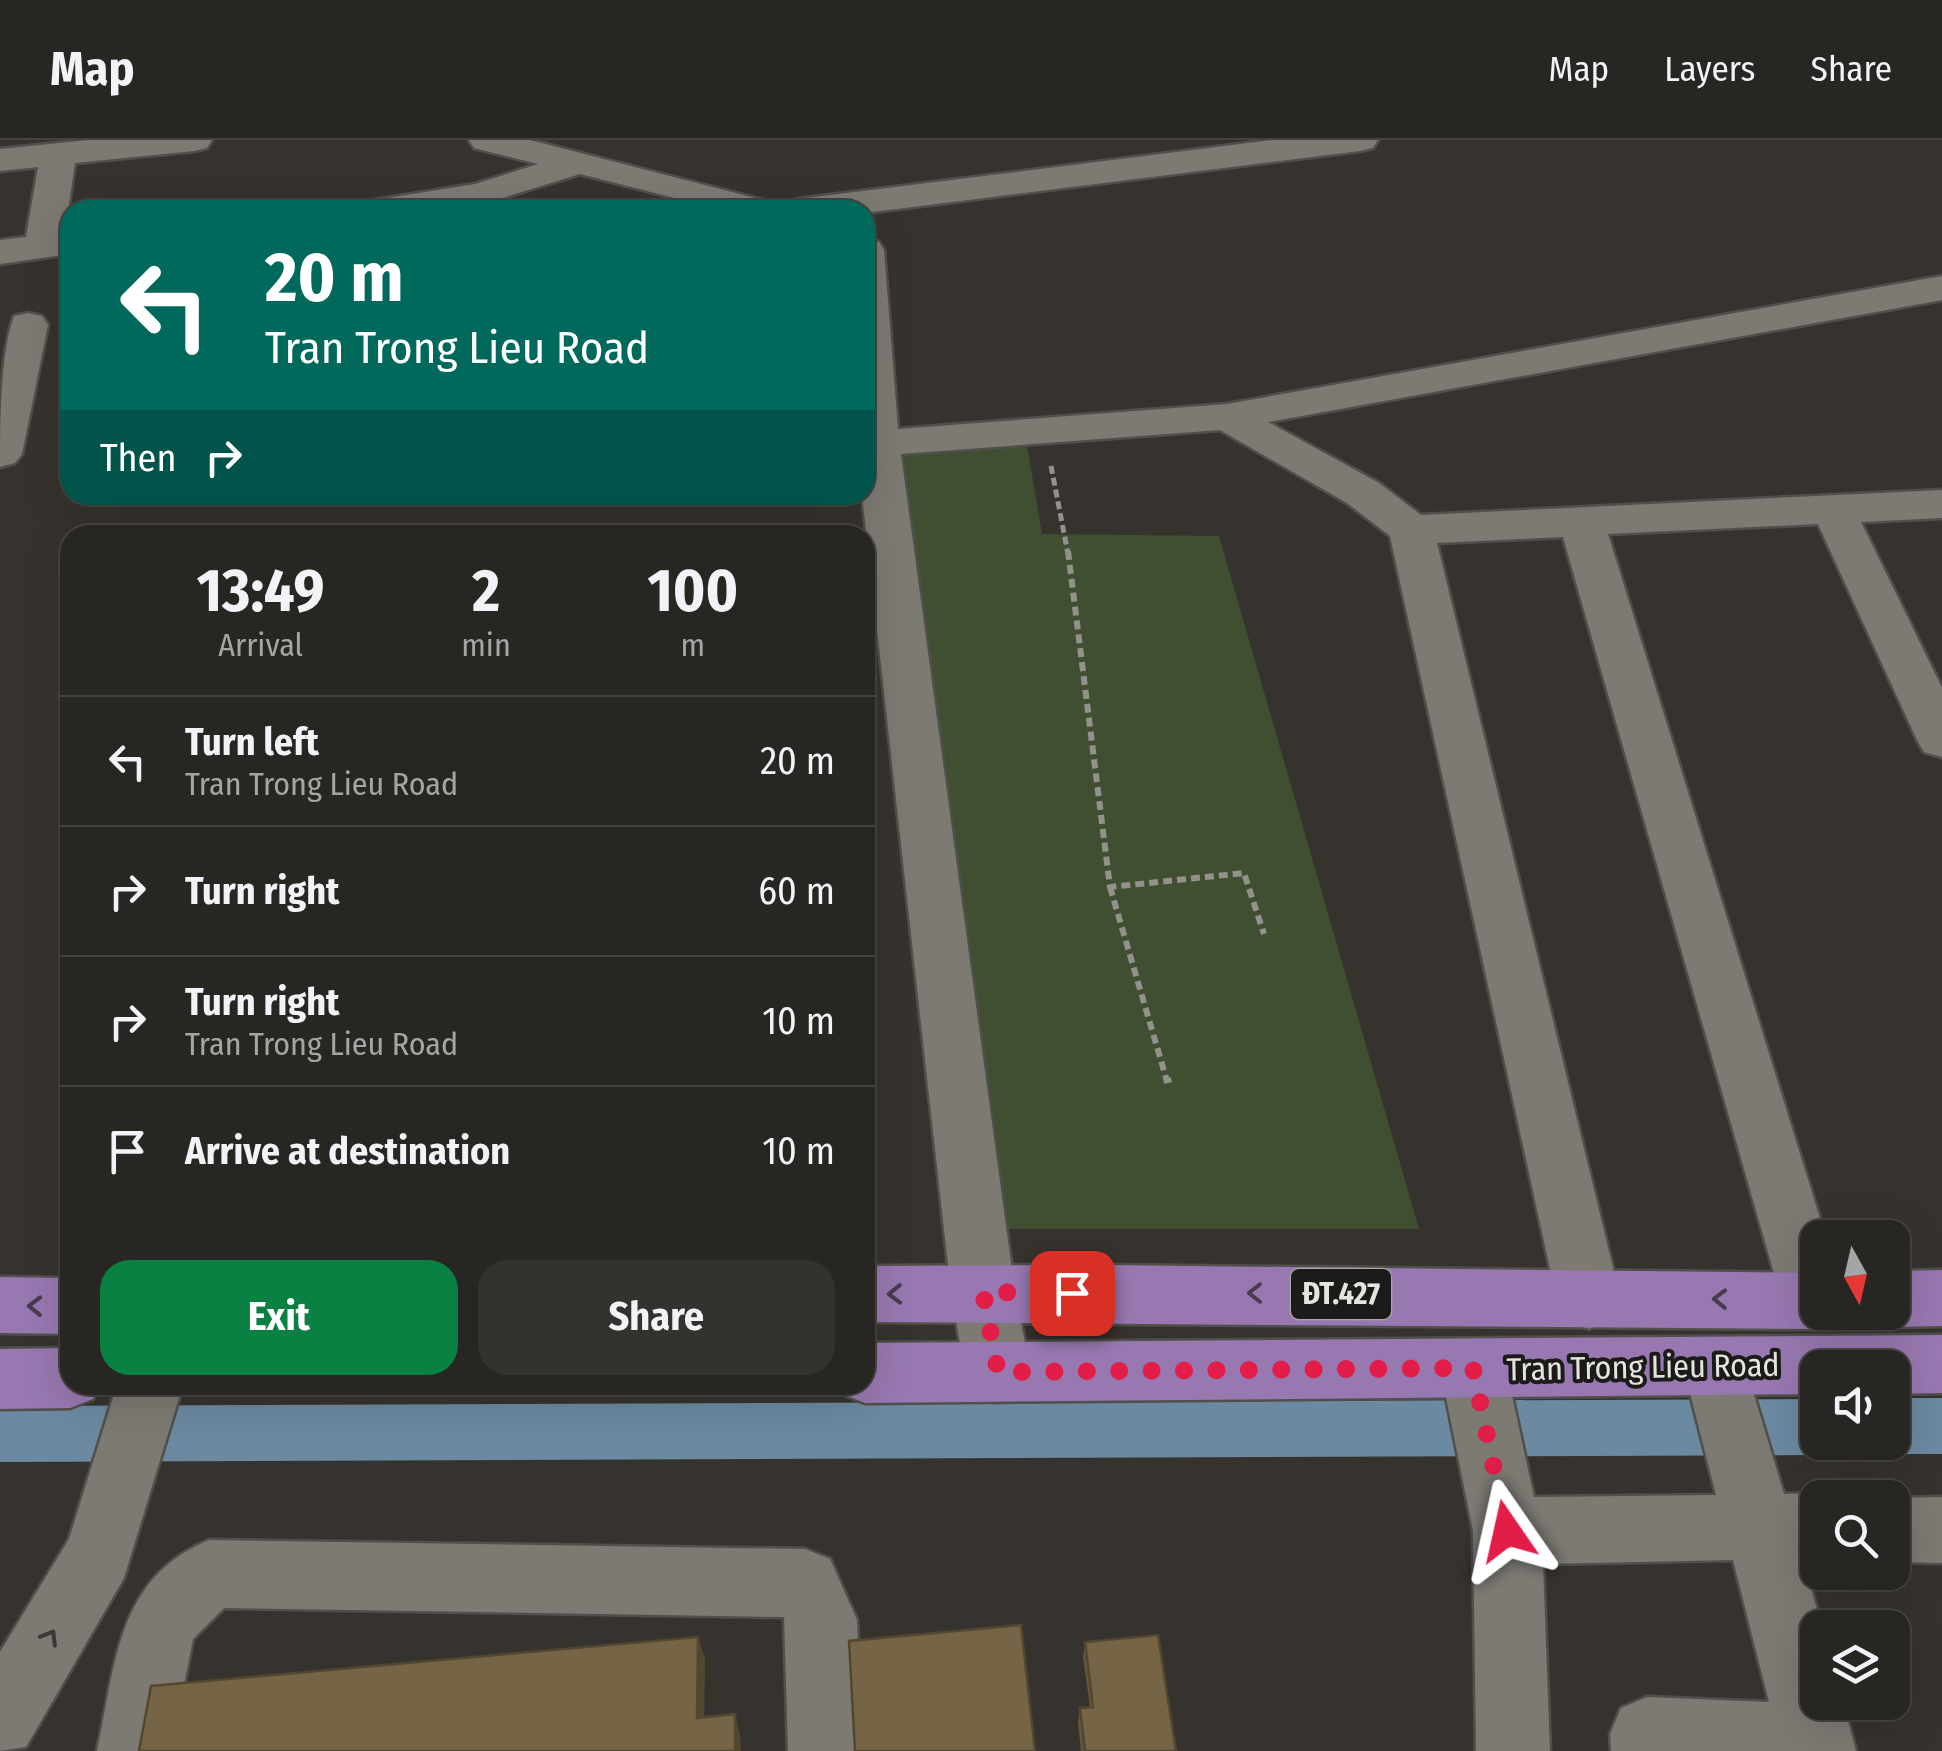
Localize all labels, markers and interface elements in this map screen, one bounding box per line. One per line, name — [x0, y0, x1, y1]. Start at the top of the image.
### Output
text: Map — [50, 40, 134, 98]
text: Map — [1549, 48, 1609, 90]
text: Layers — [1664, 48, 1756, 90]
text: Share — [1811, 48, 1892, 90]
text: 20 m — [265, 236, 404, 320]
icon: left — [100, 240, 230, 370]
text: Tran Trong Lieu Road — [265, 321, 649, 375]
icon: right — [196, 430, 251, 485]
text: Then — [100, 435, 176, 481]
text: 13:49 — [197, 555, 325, 627]
text: 2 — [472, 555, 500, 627]
text: 100 — [647, 555, 738, 627]
text: Arrival — [218, 626, 303, 664]
text: min — [461, 626, 511, 664]
text: m — [681, 626, 705, 664]
text: Turn left — [185, 719, 319, 765]
icon: left — [100, 734, 155, 789]
text: 20 m — [760, 738, 835, 784]
text: Tran Trong Lieu Road — [185, 765, 458, 803]
icon: right — [100, 864, 155, 919]
text: Turn right — [185, 868, 339, 914]
text: 60 m — [758, 868, 835, 914]
text: Turn right — [185, 979, 339, 1025]
icon: right — [100, 994, 155, 1049]
text: 10 m — [762, 998, 835, 1044]
text: Tran Trong Lieu Road — [185, 1025, 458, 1063]
icon: arrive — [100, 1124, 155, 1179]
text: Arrive at destination — [185, 1128, 510, 1174]
text: 10 m — [762, 1128, 835, 1174]
north arrow — [1800, 1220, 1910, 1330]
map controls — [1800, 1220, 1910, 1720]
pin — [1030, 1251, 1115, 1336]
button: Exit — [100, 1260, 458, 1375]
button: Share — [478, 1260, 835, 1375]
icon: arrive — [1045, 1266, 1100, 1321]
road number: ĐT.427 — [1291, 1269, 1391, 1319]
one-way arrow — [1247, 1282, 1262, 1304]
one-way arrow — [887, 1283, 903, 1304]
one-way arrow — [1712, 1289, 1728, 1310]
one-way arrow — [27, 1295, 42, 1317]
street label: Tran Trong Lieu Road — [1506, 1346, 1780, 1388]
button: sound — [1800, 1350, 1910, 1460]
position arrow — [1455, 1479, 1559, 1583]
button: search — [1800, 1480, 1910, 1590]
button: layers — [1800, 1610, 1910, 1720]
one-way arrow — [38, 1630, 57, 1648]

